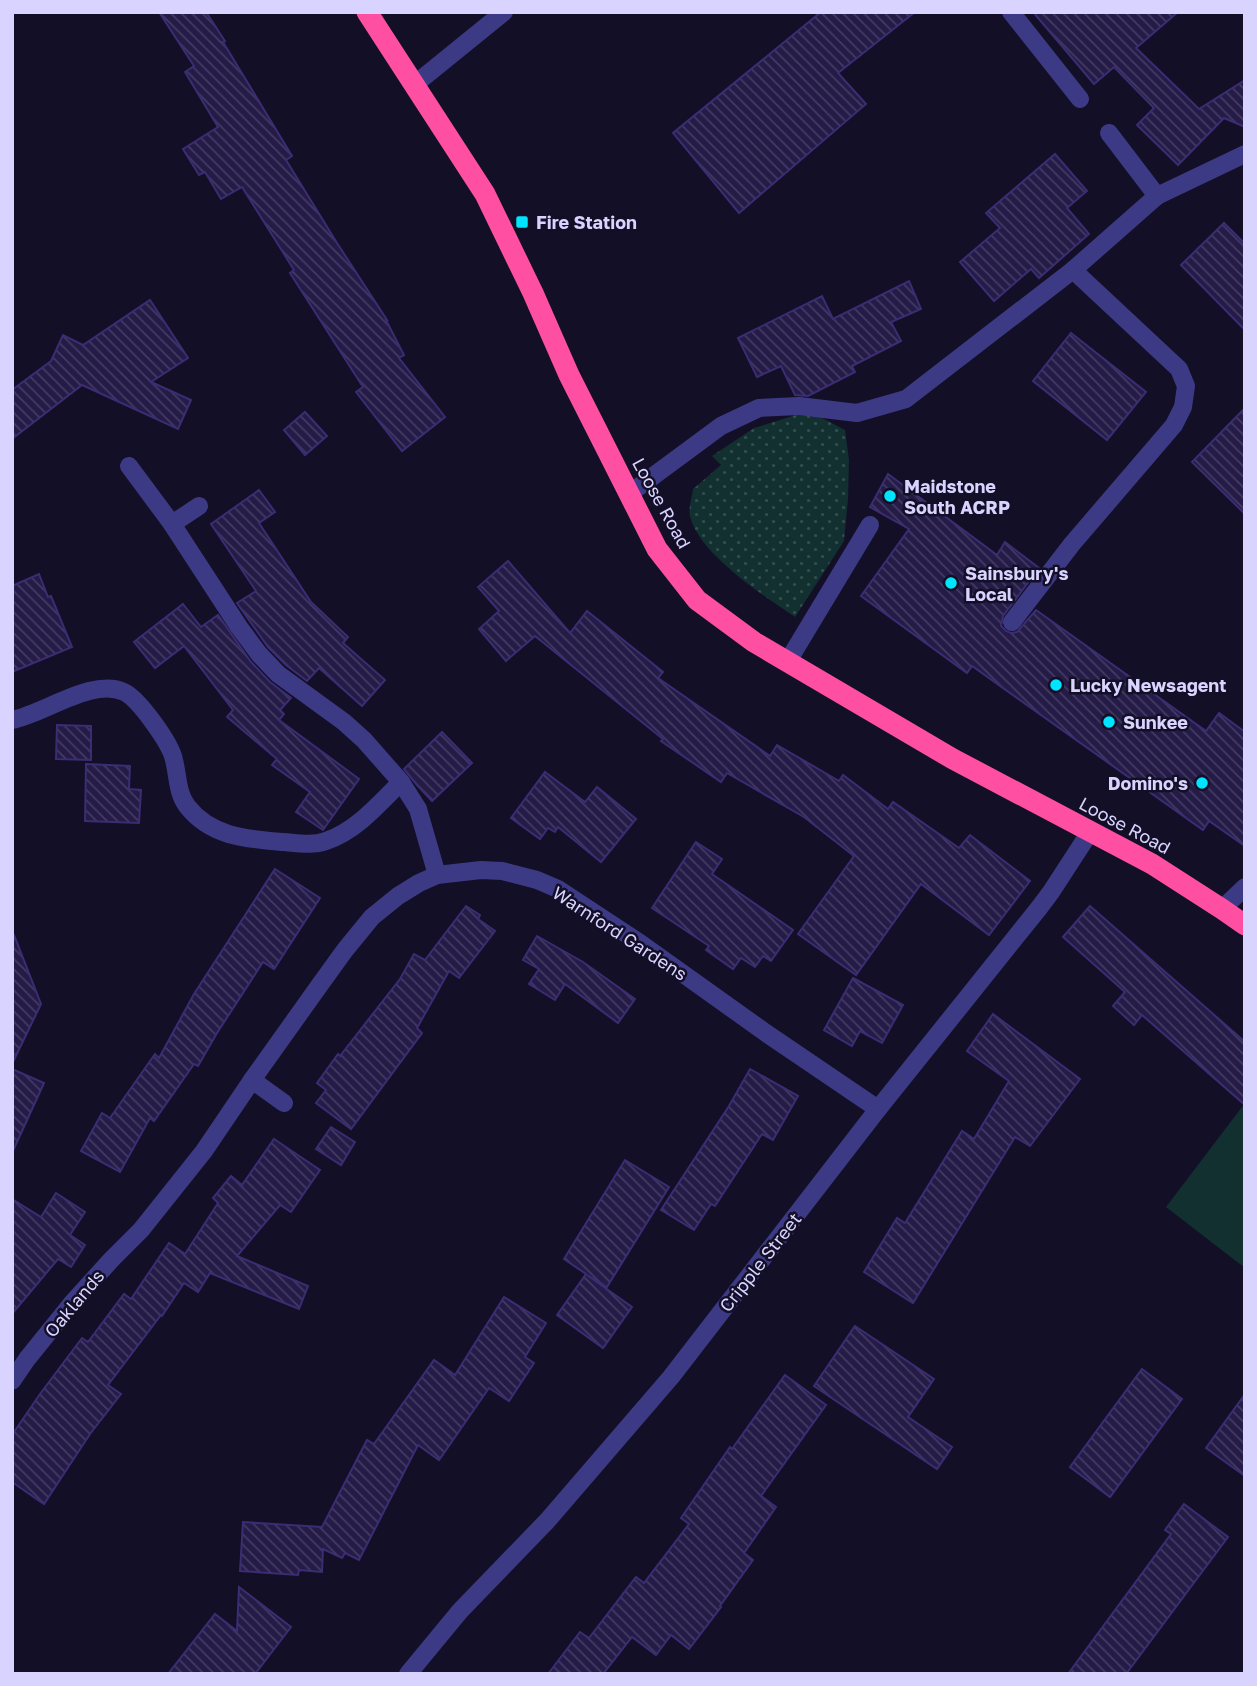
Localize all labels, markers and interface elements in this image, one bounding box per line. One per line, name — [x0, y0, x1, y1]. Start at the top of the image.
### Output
place label: Fire Station — [536, 211, 637, 233]
marker: Fire Station — [514, 214, 530, 230]
street label: Loose Road — [628, 454, 696, 552]
place label: Maidstone South ACRP — [904, 475, 1010, 518]
marker: Maidstone South ACRP — [882, 488, 898, 504]
place label: Sainsbury's Local — [965, 562, 1068, 605]
marker: Sainsbury's Local — [943, 575, 959, 591]
place label: Lucky Newsagent — [1070, 674, 1226, 696]
marker: Lucky Newsagent — [1048, 677, 1064, 693]
place label: Sunkee — [1123, 711, 1188, 733]
marker: Sunkee — [1101, 714, 1117, 730]
place label: Domino's — [1108, 772, 1188, 794]
marker: Domino's — [1194, 775, 1210, 791]
street label: Loose Road — [1076, 792, 1174, 858]
street label: Warnford Gardens — [548, 881, 692, 985]
street label: Cripple Street — [714, 1208, 806, 1316]
street label: Oaklands — [39, 1265, 109, 1341]

